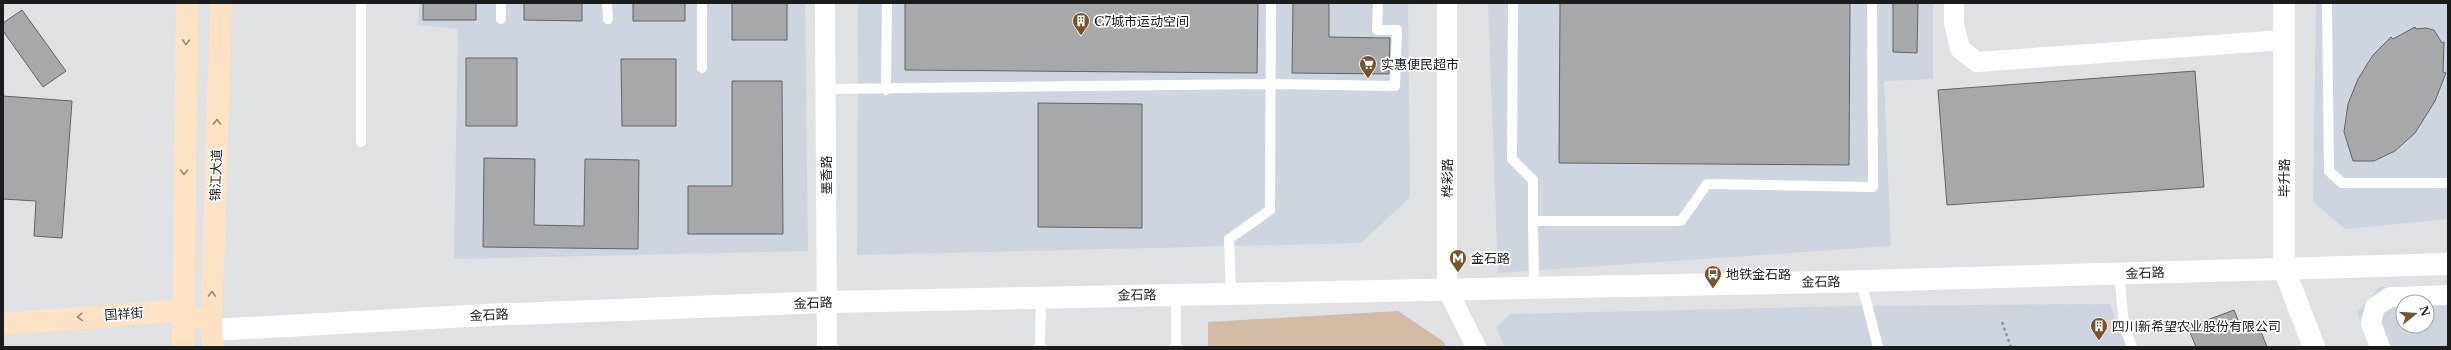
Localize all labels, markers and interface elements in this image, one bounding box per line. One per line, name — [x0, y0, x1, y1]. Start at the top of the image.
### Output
building icon: C7城市运动空间 — [1071, 11, 1091, 36]
place label: C7城市运动空间 — [1094, 13, 1189, 30]
one-way arrow — [182, 39, 190, 45]
supermarket icon: 实惠便民超市 — [1358, 54, 1378, 79]
place label: 实惠便民超市 — [1381, 56, 1459, 73]
one-way arrow — [213, 119, 221, 125]
street label: 锦江大道 — [207, 149, 225, 201]
street label: 墨香路 — [818, 155, 835, 195]
street label: 桦彩路 — [1439, 158, 1456, 198]
street label: 毕升路 — [2276, 158, 2293, 198]
one-way arrow — [180, 169, 188, 175]
metro station icon: 金石路 — [1448, 248, 1468, 273]
place label: 金石路 — [1471, 250, 1510, 267]
bus stop icon: 地铁金石路 — [1703, 264, 1723, 289]
street label: 金石路 — [2125, 264, 2165, 282]
place label: 地铁金石路 — [1726, 266, 1791, 283]
street label: 金石路 — [1801, 273, 1841, 291]
street label: 金石路 — [1117, 286, 1157, 304]
one-way arrow — [207, 291, 216, 297]
street label: 金石路 — [793, 294, 833, 312]
north arrow — [2395, 294, 2435, 334]
street label: 国祥街 — [104, 304, 144, 324]
text: N — [2416, 304, 2433, 319]
street label: 金石路 — [469, 305, 509, 325]
one-way arrow — [77, 313, 83, 322]
building icon: 四川新希望农业股份有限公司 — [2089, 316, 2109, 341]
place label: 四川新希望农业股份有限公司 — [2112, 318, 2281, 335]

